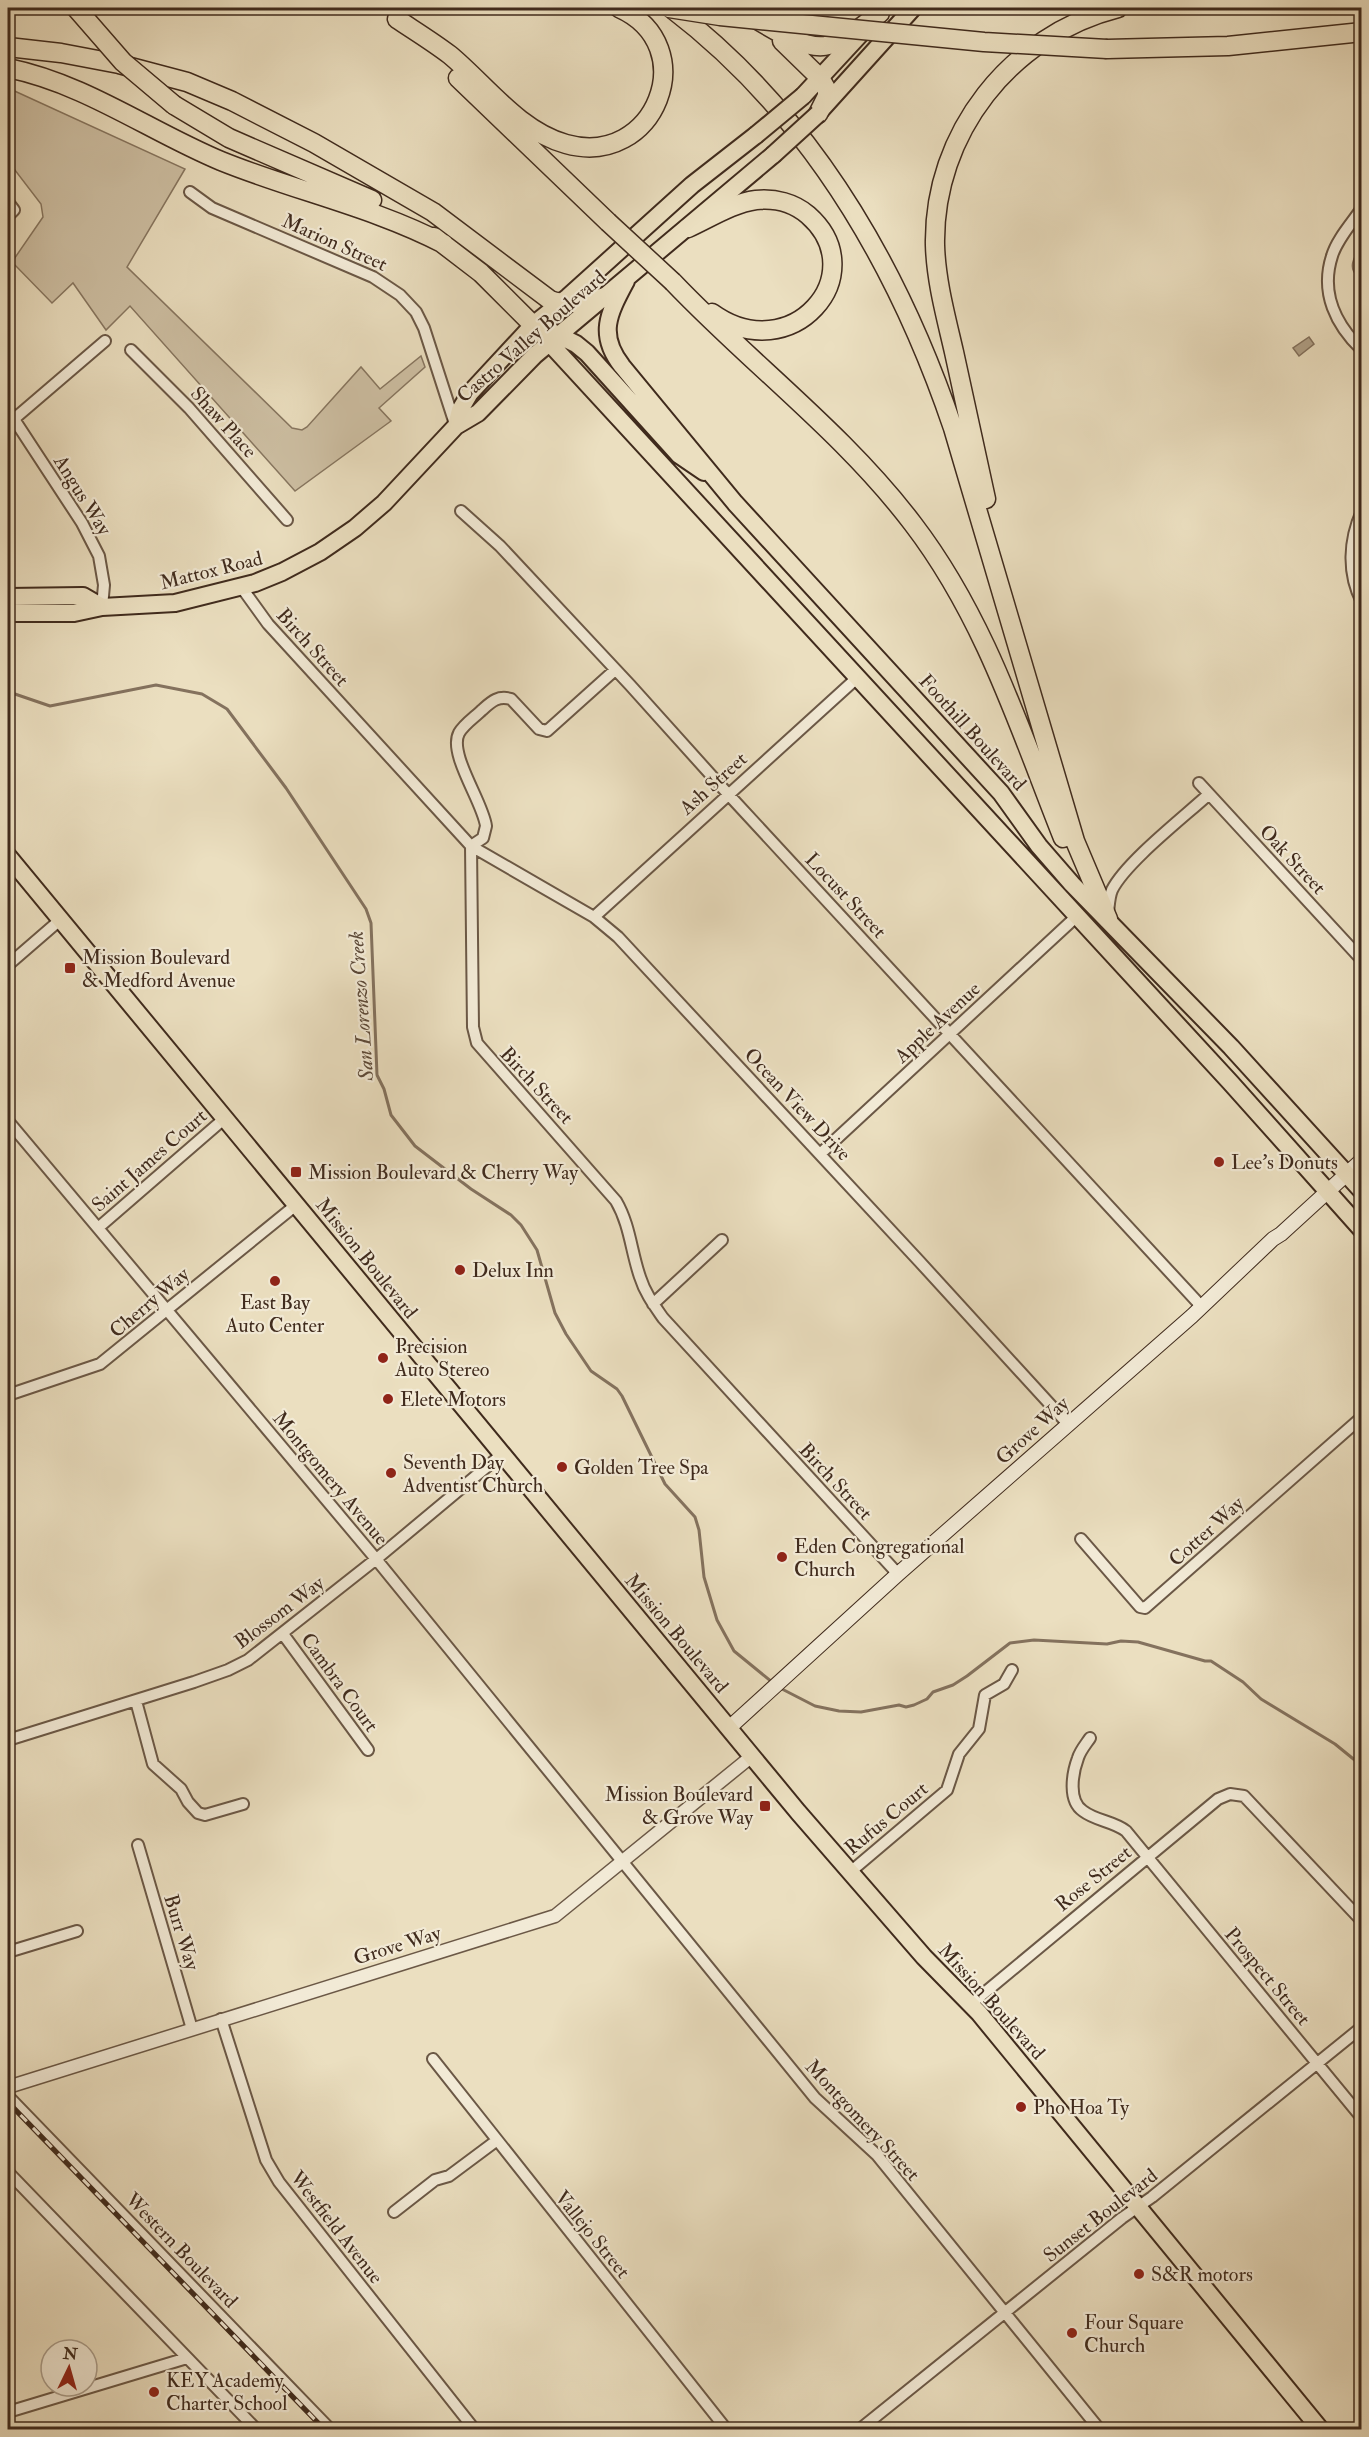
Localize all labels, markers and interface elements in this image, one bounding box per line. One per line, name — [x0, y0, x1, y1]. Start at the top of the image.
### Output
street label: Marion Street — [278, 208, 392, 277]
street label: Castro Valley Boulevard — [451, 265, 611, 408]
street label: Shaw Place — [185, 381, 262, 463]
street label: Angus Way — [48, 450, 118, 541]
street label: Mattox Road — [157, 546, 265, 595]
street label: Birch Street — [271, 603, 355, 692]
street label: Foothill Boulevard — [914, 669, 1032, 796]
street label: Ash Street — [674, 746, 753, 821]
street label: Oak Street — [1254, 819, 1332, 900]
street label: Locust Street — [800, 847, 892, 944]
water label: San Lorenzo Creek — [343, 930, 380, 1083]
place label: Mission Boulevard & Medford Avenue — [82, 945, 235, 993]
marker: Mission Boulevard & Medford Avenue — [63, 961, 77, 975]
street label: Apple Avenue — [888, 976, 986, 1070]
street label: Birch Street — [495, 1041, 579, 1130]
street label: Ocean View Drive — [739, 1043, 856, 1166]
street label: Saint James Court — [86, 1103, 213, 1217]
place label: Lee's Donuts — [1231, 1150, 1338, 1175]
marker: Lee's Donuts — [1212, 1155, 1226, 1169]
place label: Mission Boulevard & Cherry Way — [308, 1160, 579, 1185]
marker: Mission Boulevard & Cherry Way — [289, 1165, 303, 1179]
street label: Mission Boulevard — [310, 1193, 423, 1324]
place label: Delux Inn — [472, 1258, 554, 1283]
street label: Cherry Way — [104, 1261, 195, 1343]
marker: Delux Inn — [453, 1263, 467, 1277]
marker: East Bay Auto Center — [268, 1274, 282, 1288]
place label: East Bay Auto Center — [225, 1290, 325, 1338]
place label: Precision Auto Stereo — [394, 1334, 490, 1382]
marker: Precision Auto Stereo — [376, 1351, 390, 1365]
place label: Elete Motors — [400, 1387, 506, 1412]
street label: Grove Way — [990, 1390, 1075, 1470]
marker: Elete Motors — [381, 1392, 395, 1406]
street label: Montgomery Avenue — [267, 1406, 394, 1550]
street label: Birch Street — [794, 1437, 878, 1526]
place label: Seventh Day Adventist Church — [402, 1450, 544, 1498]
place label: Golden Tree Spa — [574, 1455, 709, 1481]
marker: Golden Tree Spa — [555, 1460, 569, 1474]
marker: Seventh Day Adventist Church — [384, 1466, 398, 1480]
street label: Cotter Way — [1164, 1490, 1250, 1572]
place label: Eden Congregational Church — [794, 1534, 964, 1582]
marker: Eden Congregational Church — [775, 1550, 789, 1564]
street label: Mission Boulevard — [619, 1569, 734, 1698]
street label: Blossom Way — [229, 1570, 330, 1654]
street label: Cambra Court — [295, 1628, 384, 1737]
street label: Rufus Court — [840, 1776, 933, 1860]
place label: Mission Boulevard & Grove Way — [605, 1782, 754, 1830]
marker: Mission Boulevard & Grove Way — [758, 1799, 772, 1813]
street label: Rose Street — [1050, 1840, 1137, 1917]
street label: Burr Way — [158, 1891, 205, 1974]
street label: Grove Way — [350, 1920, 445, 1971]
street label: Prospect Street — [1218, 1922, 1316, 2032]
street label: Mission Boulevard — [933, 1938, 1051, 2065]
street label: Montgomery Street — [800, 2054, 926, 2187]
place label: Pho Hoa Ty — [1033, 2095, 1130, 2120]
marker: Pho Hoa Ty — [1014, 2100, 1028, 2114]
street label: Sunset Boulevard — [1038, 2163, 1163, 2268]
street label: Westfield Avenue — [284, 2165, 389, 2289]
street label: Vallejo Street — [550, 2185, 636, 2284]
street label: Western Boulevard — [120, 2187, 243, 2313]
place label: S&R motors — [1151, 2262, 1253, 2287]
marker: S&R motors — [1132, 2267, 1146, 2281]
place label: Four Square Church — [1084, 2310, 1184, 2358]
marker: Four Square Church — [1065, 2326, 1079, 2340]
north arrow — [39, 2338, 99, 2398]
text: N — [61, 2343, 79, 2365]
place label: KEY Academy Charter School — [166, 2368, 287, 2416]
marker: KEY Academy Charter School — [147, 2385, 161, 2399]

